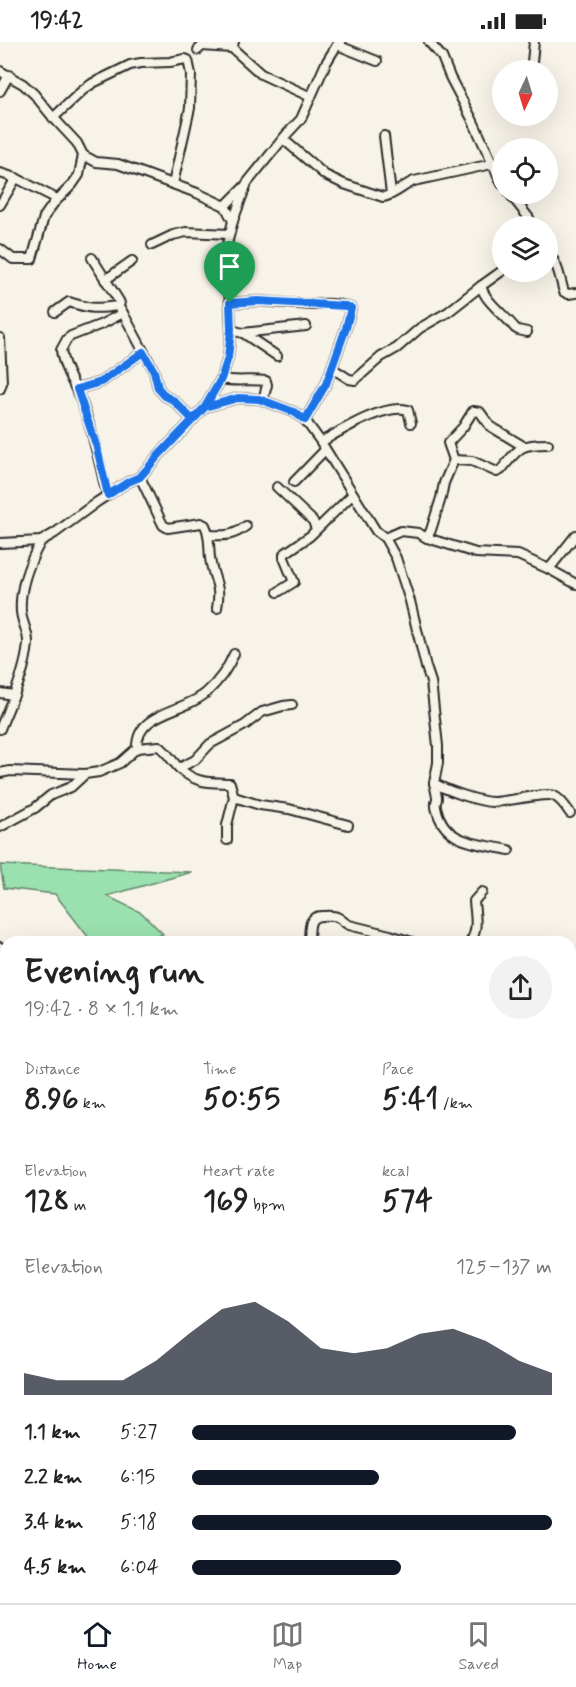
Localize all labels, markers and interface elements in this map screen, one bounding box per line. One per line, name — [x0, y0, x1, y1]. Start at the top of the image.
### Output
text: 19:42 — [30, 7, 83, 35]
north arrow — [492, 60, 558, 126]
map controls — [492, 60, 558, 282]
button: locate — [492, 138, 558, 204]
button: layers — [492, 216, 558, 282]
pin — [204, 241, 255, 303]
icon: arrive — [213, 250, 246, 283]
text: Evening run — [24, 951, 204, 995]
button: share — [489, 956, 552, 1019]
text: 19:42 · 8 × 1.1 km — [24, 996, 179, 1023]
text: Distance — [24, 1059, 80, 1080]
text: Time — [203, 1059, 237, 1080]
text: Pace — [382, 1059, 414, 1080]
text: 8.96 — [24, 1080, 78, 1119]
text: 50:55 — [203, 1080, 280, 1119]
text: 5:41 — [382, 1080, 438, 1119]
text: km — [78, 1093, 106, 1114]
text: /km — [438, 1093, 473, 1114]
text: Elevation — [24, 1161, 87, 1182]
text: Heart rate — [203, 1161, 275, 1182]
text: kcal — [382, 1161, 409, 1182]
text: 128 — [24, 1182, 69, 1221]
text: 169 — [203, 1182, 249, 1221]
text: 574 — [382, 1182, 433, 1221]
text: m — [69, 1195, 87, 1216]
text: bpm — [249, 1195, 285, 1216]
text: Elevation — [24, 1254, 103, 1281]
text: 125–137 m — [456, 1254, 552, 1281]
text: 1.1 km — [24, 1419, 81, 1446]
text: 5:27 — [120, 1419, 157, 1446]
text: 2.2 km — [24, 1464, 82, 1491]
text: 6:15 — [120, 1464, 155, 1491]
text: 3.4 km — [24, 1509, 83, 1536]
text: 5:18 — [120, 1509, 157, 1536]
text: 4.5 km — [24, 1554, 86, 1581]
text: 6:04 — [120, 1554, 159, 1581]
tab: Home — [77, 1618, 117, 1675]
tab: Map — [271, 1618, 304, 1675]
tab: Saved — [458, 1618, 499, 1675]

